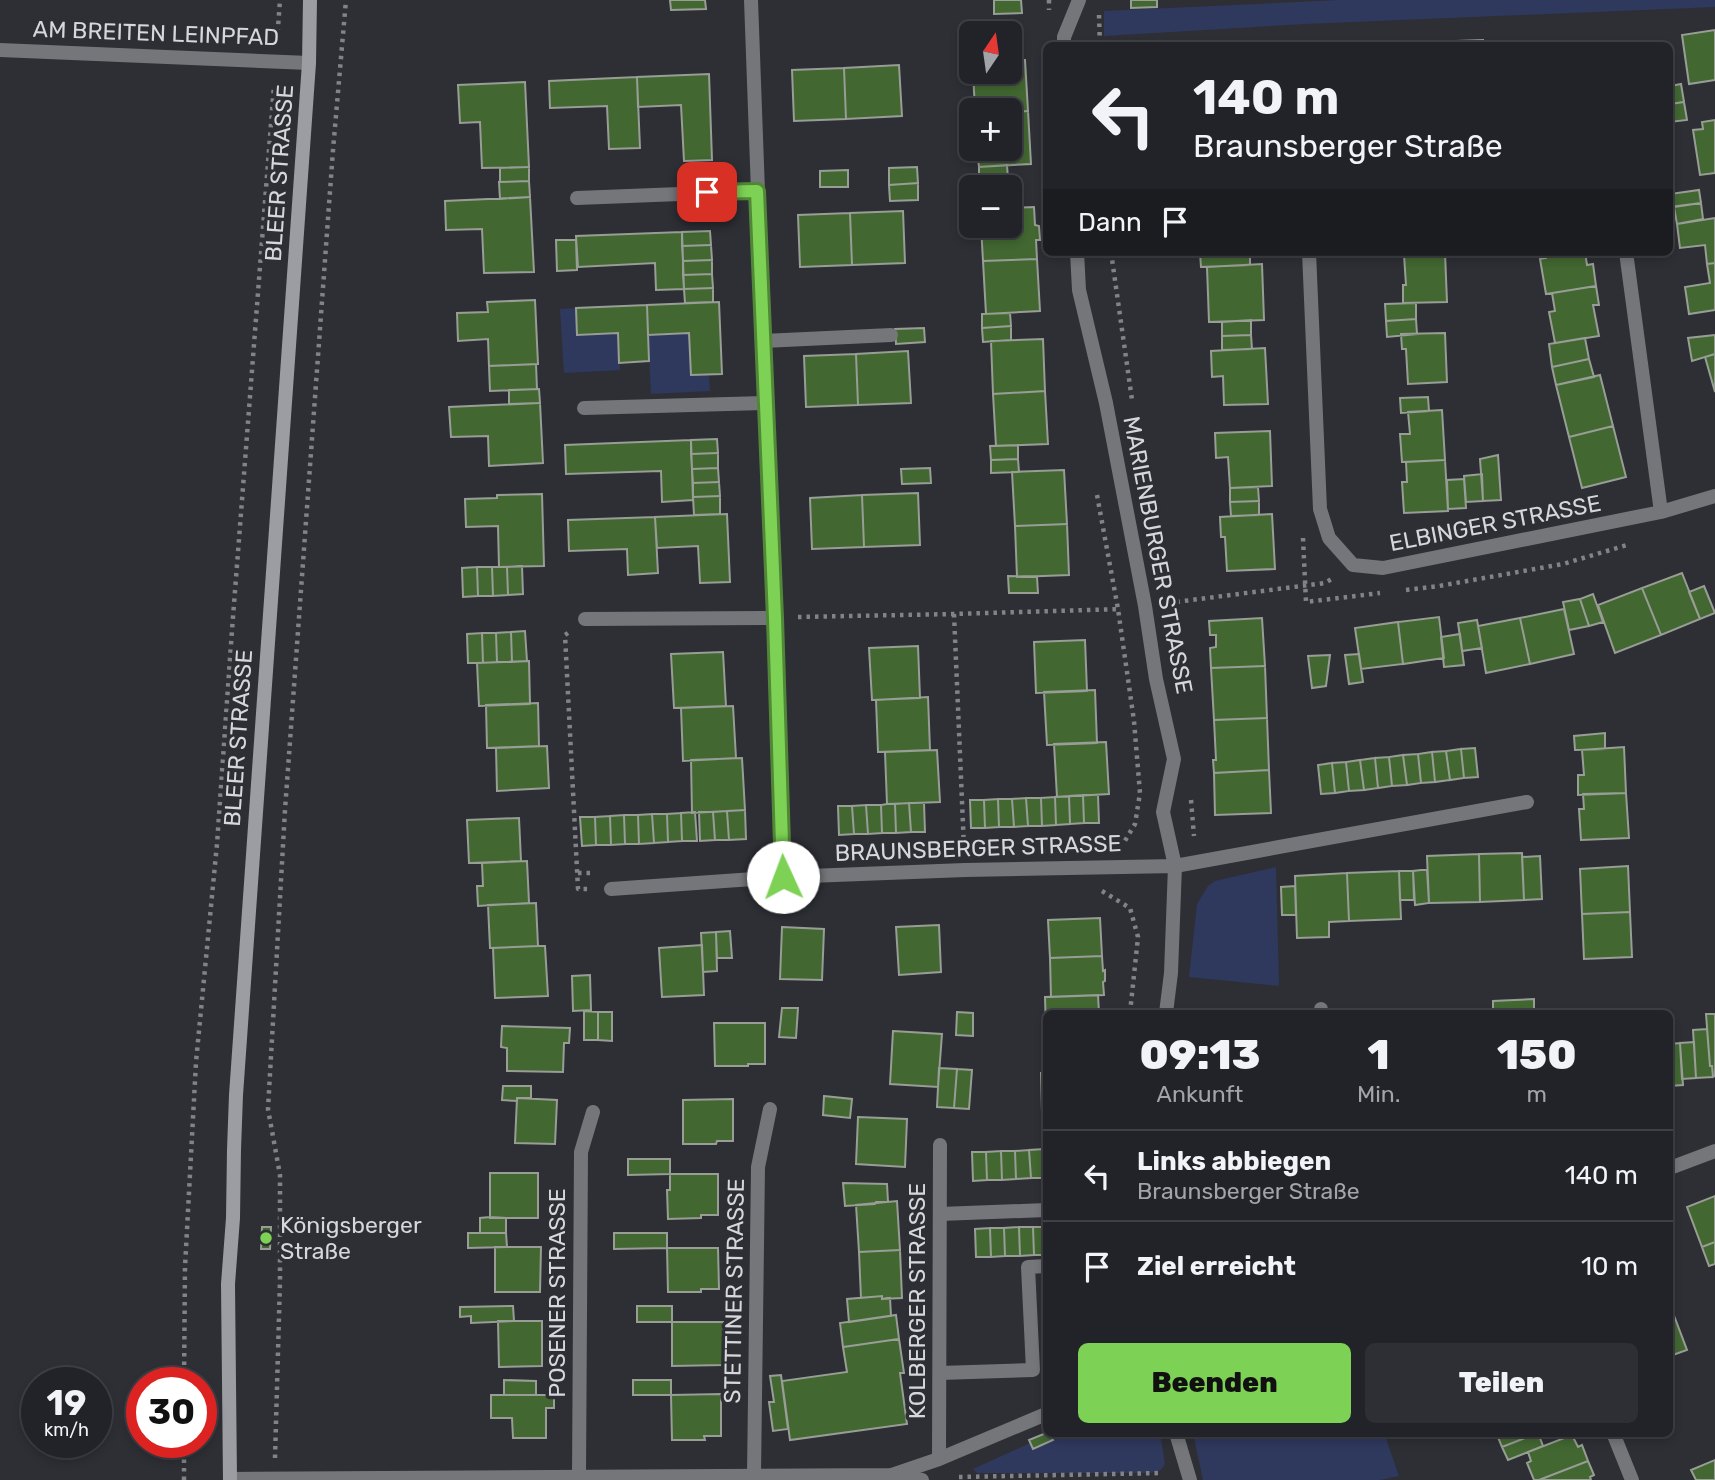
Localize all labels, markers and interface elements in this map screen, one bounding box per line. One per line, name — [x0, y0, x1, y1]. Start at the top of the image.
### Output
street label: AM BREITEN LEINPFAD — [32, 15, 280, 51]
north arrow — [959, 21, 1022, 84]
map controls — [959, 21, 1022, 238]
text: 140 m — [1193, 68, 1339, 126]
icon: left — [1078, 70, 1169, 161]
street label: BLEER STRASSE — [259, 84, 299, 262]
button: + — [959, 98, 1022, 161]
text: Braunsberger Straße — [1193, 127, 1503, 165]
pin — [677, 162, 737, 222]
icon: arrive — [688, 173, 726, 211]
button: − — [959, 175, 1022, 238]
icon: arrive — [1156, 203, 1194, 241]
text: Dann — [1078, 207, 1142, 238]
street label: MARIENBURGER STRASSE — [1117, 414, 1199, 696]
street label: ELBINGER STRASSE — [1387, 489, 1603, 557]
street label: BLEER STRASSE — [218, 649, 258, 827]
street label: BRAUNSBERGER STRASSE — [834, 829, 1122, 867]
position arrow — [746, 840, 820, 914]
text: 09:13 — [1139, 1030, 1260, 1080]
text: 1 — [1368, 1030, 1390, 1080]
text: 150 — [1497, 1030, 1577, 1080]
text: Ankunft — [1157, 1080, 1243, 1108]
text: Min. — [1357, 1080, 1400, 1108]
text: m — [1526, 1080, 1547, 1108]
text: Links abbiegen — [1137, 1146, 1331, 1177]
icon: left — [1078, 1157, 1116, 1195]
text: 140 m — [1565, 1160, 1638, 1191]
text: Braunsberger Straße — [1137, 1177, 1360, 1205]
street label: STETTINER STRASSE — [718, 1178, 750, 1404]
street label: KOLBERGER STRASSE — [903, 1183, 931, 1419]
street label: POSENER STRASSE — [543, 1188, 571, 1398]
place label: Königsberger Straße — [280, 1211, 422, 1265]
marker: Königsberger Straße — [258, 1230, 274, 1246]
icon: arrive — [1078, 1248, 1116, 1286]
text: Ziel erreicht — [1137, 1251, 1296, 1282]
text: 10 m — [1581, 1251, 1638, 1282]
button: Beenden — [1078, 1343, 1351, 1423]
button: Teilen — [1365, 1343, 1638, 1423]
speed limit sign: 30 — [126, 1367, 217, 1458]
text: 19 — [47, 1382, 86, 1424]
text: km/h — [44, 1419, 89, 1441]

